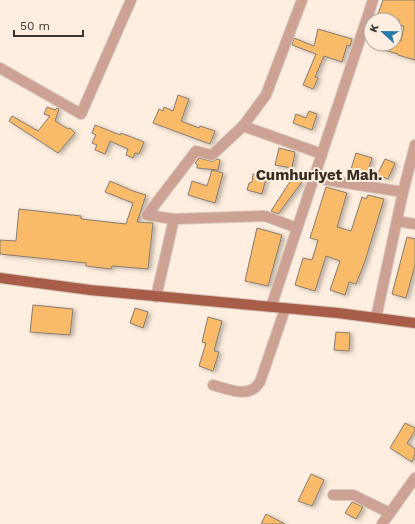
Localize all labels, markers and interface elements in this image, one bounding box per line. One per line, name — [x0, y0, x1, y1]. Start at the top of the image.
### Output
scale bar — [14, 12, 83, 38]
north arrow — [363, 12, 403, 52]
text: 50 m — [20, 19, 50, 33]
text: K — [367, 22, 382, 34]
district label: Cumhuriyet Mah. — [256, 166, 382, 184]

